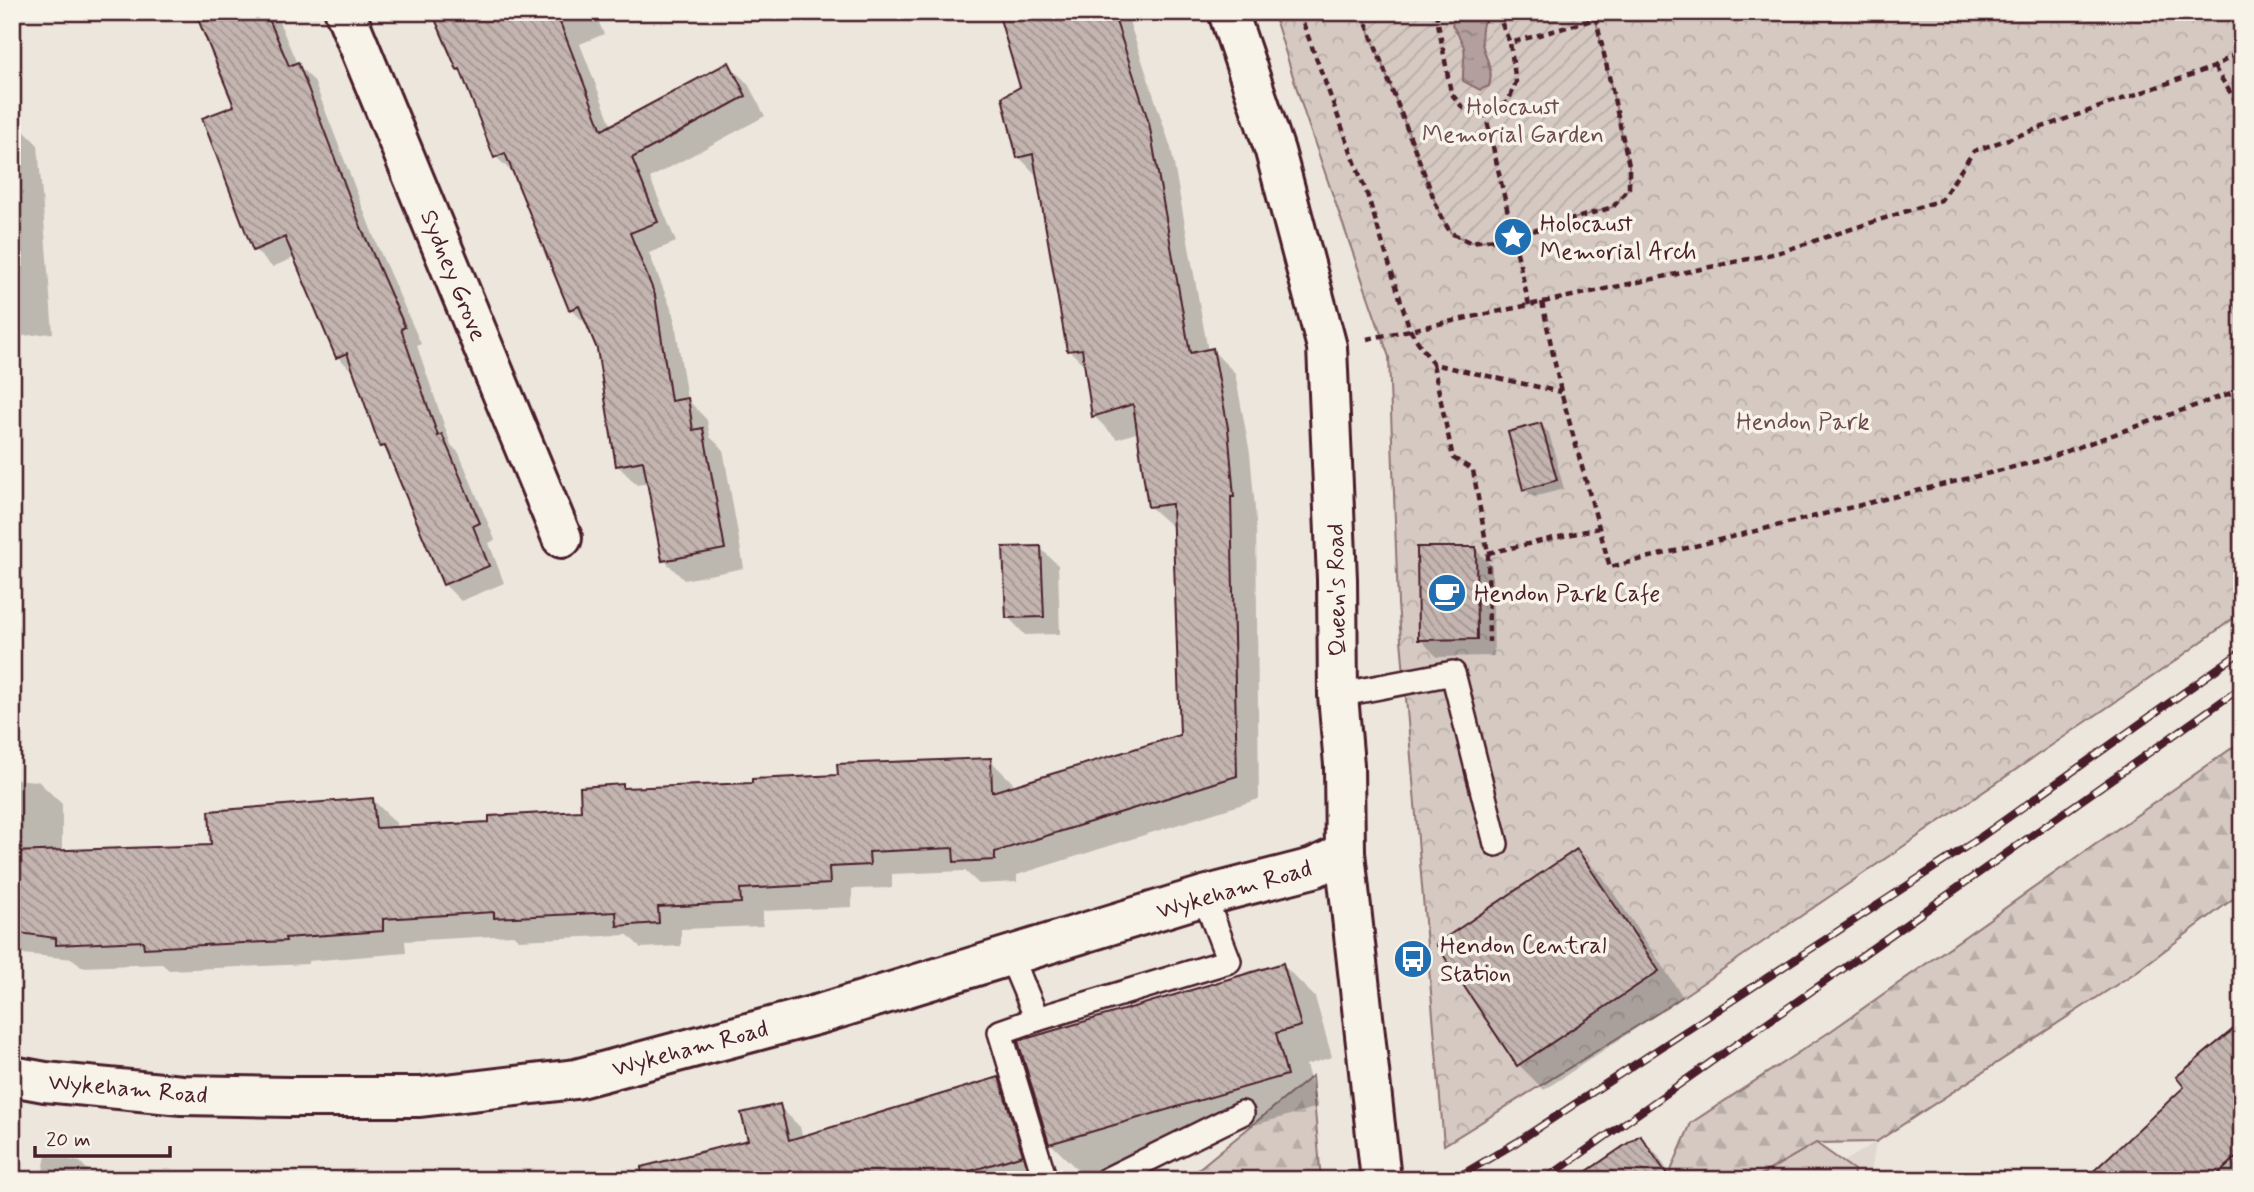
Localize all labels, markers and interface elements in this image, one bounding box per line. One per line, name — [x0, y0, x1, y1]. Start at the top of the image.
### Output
park label: Holocaust Memorial Garden — [1422, 92, 1604, 151]
street label: Sydney Grove — [412, 205, 493, 346]
place label: Holocaust Memorial Arch — [1540, 209, 1697, 268]
place icon: Holocaust Memorial Arch — [1492, 216, 1534, 258]
park label: Hendon Park — [1736, 407, 1870, 438]
street label: Queen's Road — [1321, 523, 1354, 657]
cafe icon: Hendon Park Cafe — [1426, 572, 1468, 614]
place label: Hendon Park Cafe — [1474, 579, 1660, 610]
street label: Wykeham Road — [1153, 854, 1316, 927]
place label: Hendon Central Station — [1440, 931, 1606, 990]
bus stop icon: Hendon Central Station — [1392, 938, 1434, 980]
street label: Wykeham Road — [609, 1014, 772, 1085]
street label: Wykeham Road — [47, 1067, 209, 1112]
scale bar — [35, 1115, 170, 1159]
text: 20 m — [46, 1126, 91, 1154]

